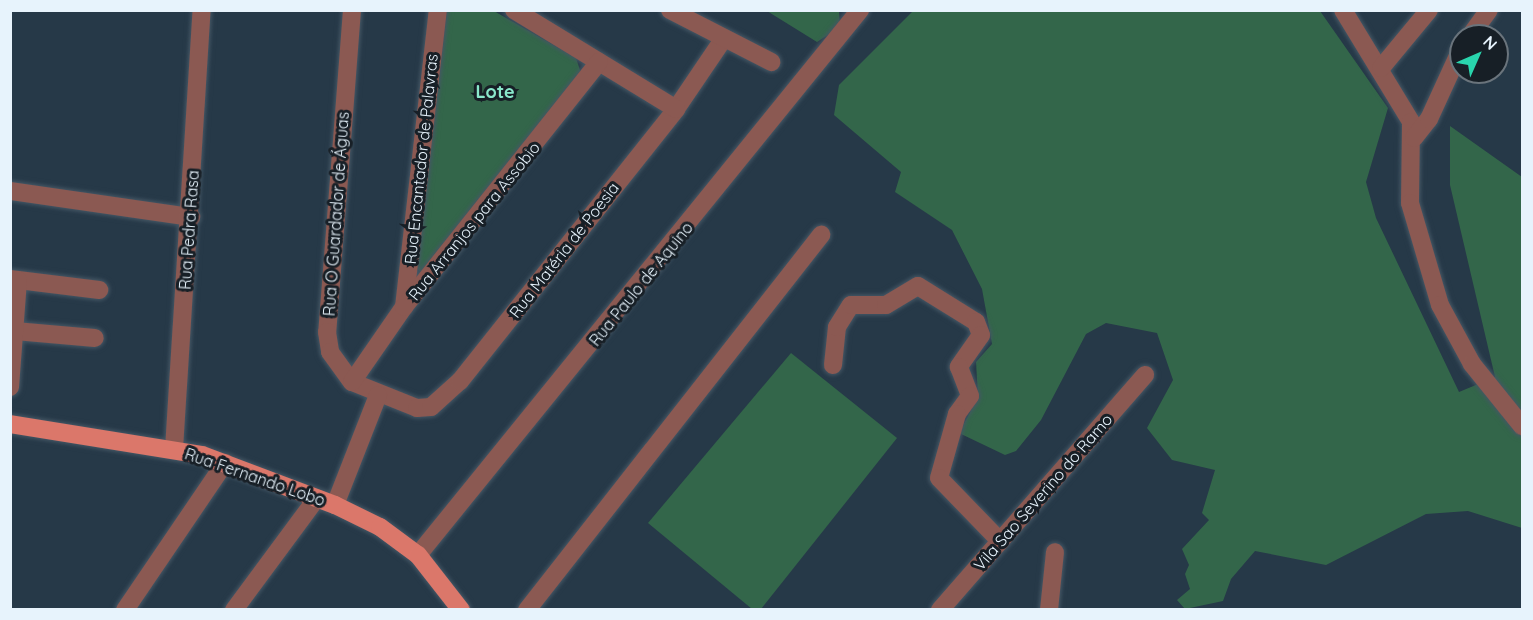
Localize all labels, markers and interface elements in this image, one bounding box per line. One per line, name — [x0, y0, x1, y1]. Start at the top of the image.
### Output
north arrow — [1449, 24, 1509, 84]
text: N — [1479, 31, 1502, 54]
street label: Rua Encantador de Palavras — [400, 53, 442, 265]
district label: Lote — [475, 81, 515, 103]
street label: Rua O Guardador de Águas — [319, 111, 353, 317]
street label: Rua Arranjos para Assobio — [404, 138, 544, 304]
street label: Rua Pedra Rasa — [175, 170, 203, 290]
street label: Rua Matéria de Poesia — [505, 178, 623, 322]
street label: Rua Paulo de Aquino — [585, 218, 697, 350]
street label: Vila Sao Severino do Ramo — [970, 410, 1116, 574]
street label: Rua Fernando Lobo — [182, 444, 328, 510]

